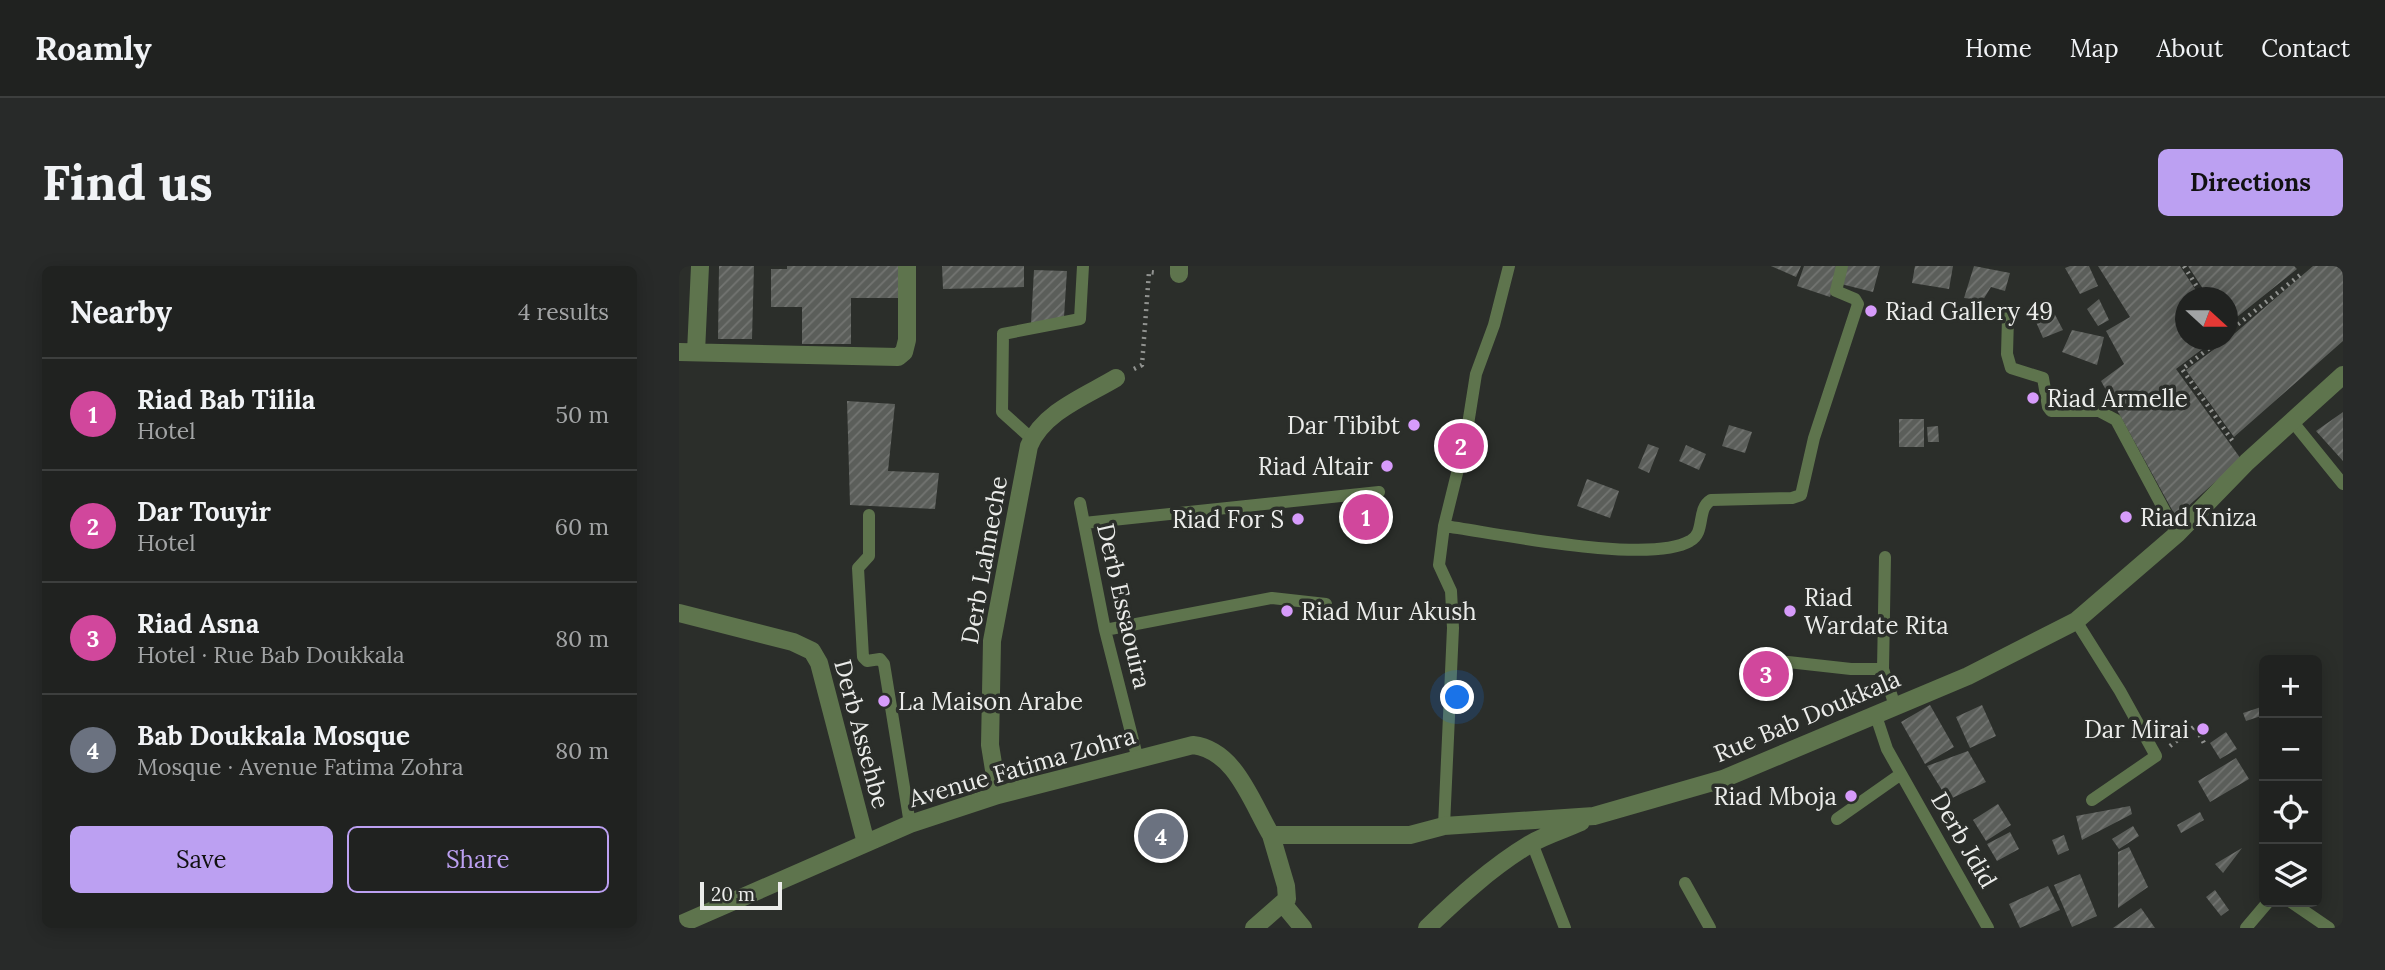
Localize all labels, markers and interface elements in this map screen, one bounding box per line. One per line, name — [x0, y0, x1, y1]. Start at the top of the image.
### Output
text: Roamly — [35, 27, 152, 69]
text: Home — [1965, 33, 2032, 64]
text: Map — [2070, 33, 2119, 64]
text: About — [2157, 33, 2223, 64]
text: Contact — [2261, 33, 2350, 64]
button: Directions — [2158, 149, 2343, 216]
text: Find us — [42, 151, 213, 213]
north arrow — [2175, 287, 2238, 350]
text: Nearby — [70, 293, 172, 331]
place label: Riad Gallery 49 — [1885, 296, 2053, 327]
text: 4 results — [518, 297, 609, 326]
marker: Riad Gallery 49 — [1863, 303, 1879, 319]
text: Riad Bab Tilila — [137, 383, 316, 416]
place label: Riad Armelle — [2047, 383, 2188, 414]
marker: Riad Armelle — [2025, 390, 2041, 406]
text: 1 — [88, 400, 98, 429]
text: 50 m — [556, 400, 609, 429]
place label: Dar Tibibt — [1287, 410, 1401, 441]
text: Hotel — [137, 416, 196, 445]
marker: Dar Tibibt — [1406, 417, 1422, 433]
pin: 2 — [1438, 420, 1484, 472]
place label: Riad Altair — [1258, 451, 1374, 482]
marker: Riad Altair — [1379, 458, 1395, 474]
street label: Derb Lahneche — [954, 473, 1014, 647]
pin: 1 — [1343, 491, 1389, 543]
text: Dar Touyir — [137, 495, 271, 528]
place label: Riad Kniza — [2140, 502, 2257, 533]
place label: Riad For S — [1172, 504, 1284, 535]
marker: Riad Kniza — [2118, 509, 2134, 525]
marker: Riad For S — [1290, 511, 1306, 527]
text: 2 — [87, 512, 99, 541]
text: 60 m — [555, 512, 609, 541]
street label: Derb Essaouira — [1090, 520, 1158, 692]
text: Hotel — [137, 528, 196, 557]
place label: Riad Wardate Rita — [1804, 582, 1949, 641]
place label: Riad Mur Akush — [1301, 596, 1477, 627]
marker: Riad Mur Akush — [1279, 603, 1295, 619]
marker: Riad Wardate Rita — [1782, 603, 1798, 619]
text: Riad Asna — [137, 607, 259, 640]
text: 3 — [87, 624, 99, 653]
text: 80 m — [555, 624, 609, 653]
text: Hotel · Rue Bab Doukkala — [137, 640, 405, 669]
pin: 3 — [1743, 648, 1789, 700]
map controls — [2259, 655, 2322, 907]
button: + — [2259, 655, 2322, 718]
street label: Derb Assehbe — [827, 656, 897, 812]
street label: Rue Bab Doukkala — [1709, 663, 1905, 769]
your location — [1440, 680, 1474, 714]
place label: La Maison Arabe — [898, 686, 1083, 717]
marker: La Maison Arabe — [876, 693, 892, 709]
place label: Dar Mirai — [2084, 714, 2189, 745]
button: − — [2259, 718, 2322, 781]
text: Bab Doukkala Mosque — [137, 719, 410, 752]
street label: Avenue Fatima Zohra — [904, 720, 1139, 814]
marker: Dar Mirai — [2195, 721, 2211, 737]
text: 4 — [87, 736, 99, 765]
text: 80 m — [555, 736, 609, 765]
text: Mosque · Avenue Fatima Zohra — [137, 752, 464, 781]
place label: Riad Mboja — [1713, 781, 1837, 812]
button: locate — [2259, 781, 2322, 844]
street label: Derb Jdid — [1924, 786, 2004, 894]
marker: Riad Mboja — [1843, 788, 1859, 804]
pin: 4 — [1138, 810, 1184, 862]
button: Save — [70, 826, 333, 893]
button: Share — [347, 826, 609, 893]
button: layers — [2259, 844, 2322, 907]
scale bar — [700, 879, 782, 911]
text: 20 m — [711, 882, 755, 906]

